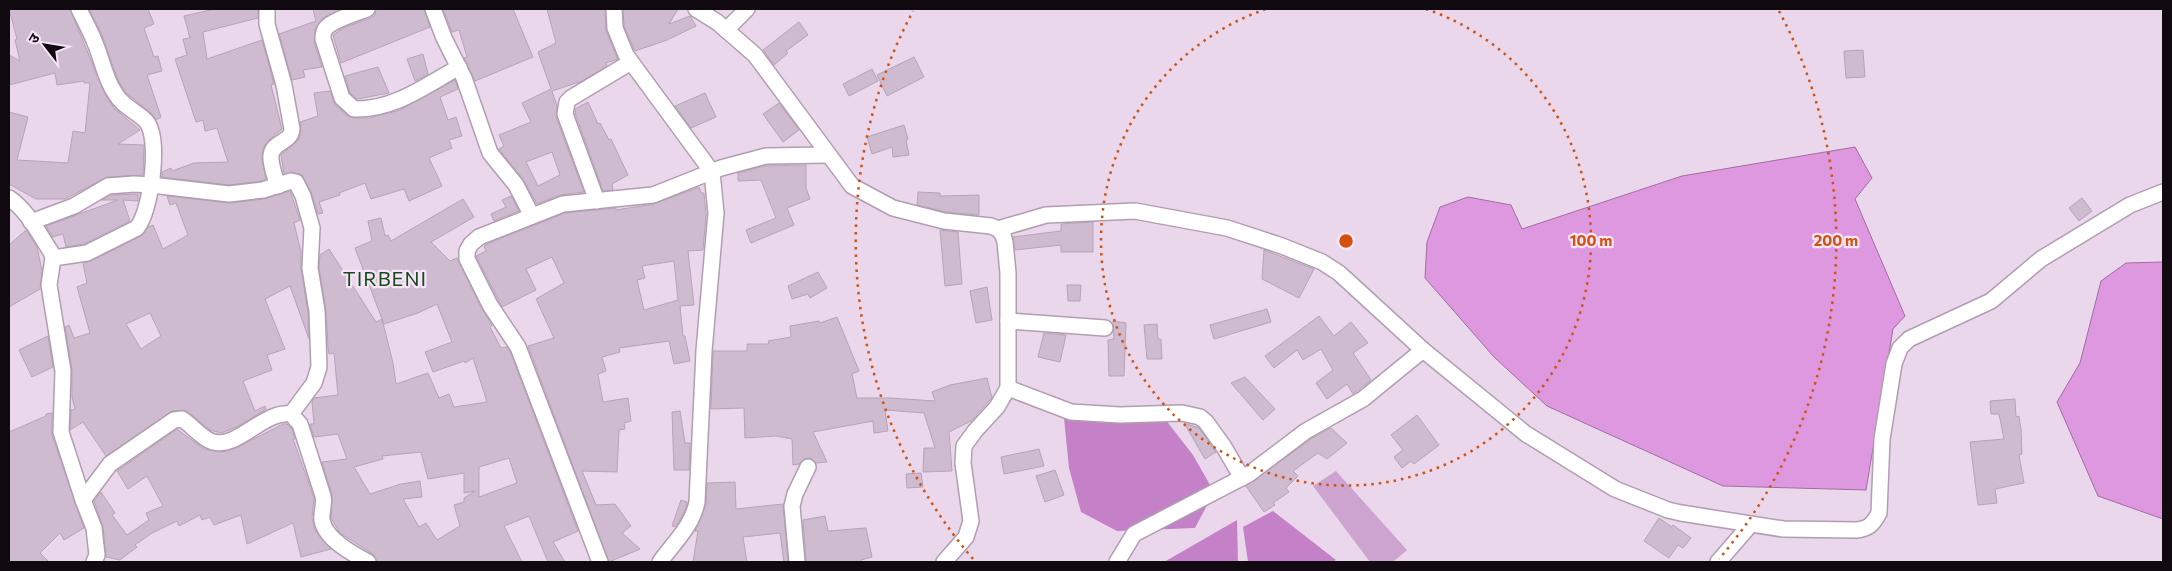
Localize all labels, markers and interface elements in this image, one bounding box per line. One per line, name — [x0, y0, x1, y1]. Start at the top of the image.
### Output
north arrow — [20, 20, 70, 70]
text: उ — [24, 29, 43, 46]
text: 100 m — [1570, 231, 1612, 249]
text: 200 m — [1814, 231, 1858, 249]
centre of rings — [1337, 232, 1355, 250]
district label: TIRBENI — [343, 266, 427, 290]

